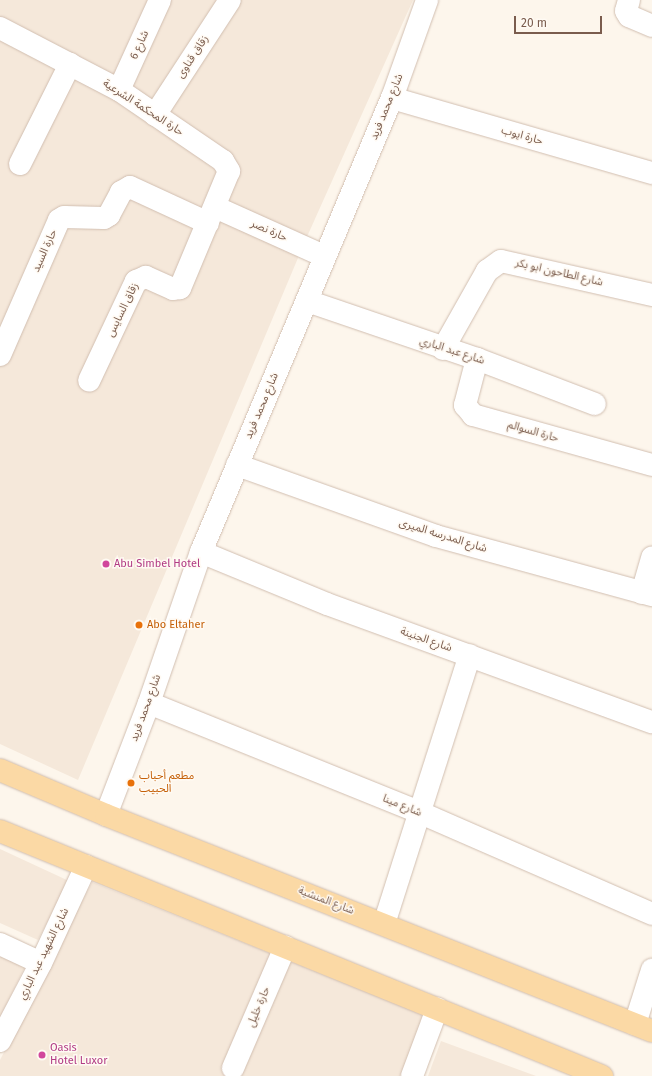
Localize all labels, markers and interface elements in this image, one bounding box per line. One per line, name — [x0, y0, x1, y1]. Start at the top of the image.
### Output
scale bar — [516, 8, 604, 34]
text: 20 m — [521, 16, 547, 30]
street label: شارع 6 — [128, 29, 152, 61]
street label: زقاق قناوى — [174, 33, 212, 81]
street label: شارع محمد فريد — [368, 72, 406, 142]
street label: حارة المحكمة الشرعية — [100, 77, 186, 139]
street label: حارة ايوب — [500, 124, 544, 148]
street label: حارة نصر — [249, 217, 289, 245]
street label: حارة السيد — [30, 228, 60, 274]
street label: شارع الطاحون ابو بكر — [514, 256, 604, 290]
street label: زقاق السايس — [104, 281, 142, 339]
street label: شارع عبد الباري — [418, 334, 486, 368]
street label: شارع محمد فريد — [242, 371, 282, 441]
street label: حارة السوالم — [506, 418, 560, 446]
street label: شارع المدرسه الميرى — [397, 516, 489, 556]
place label: Abu Simbel Hotel — [114, 557, 200, 571]
marker: Abu Simbel Hotel — [101, 559, 111, 569]
place label: Abo Eltaher — [147, 618, 205, 632]
marker: Abo Eltaher — [134, 620, 144, 630]
street label: شارع الجنينة — [398, 625, 454, 655]
street label: شارع محمد فريد — [128, 673, 164, 743]
place label: مطعم أحباب الحبيب — [139, 770, 194, 796]
marker: مطعم أحباب الحبيب — [126, 778, 136, 788]
street label: شارع مينا — [380, 792, 424, 820]
street label: شارع المنشية — [296, 884, 356, 918]
street label: شارع الشهيد عبد الباري — [16, 906, 72, 1002]
street label: حارة خليل — [245, 985, 273, 1029]
place label: Oasis Hotel Luxor — [50, 1042, 107, 1068]
marker: Oasis Hotel Luxor — [37, 1050, 47, 1060]

